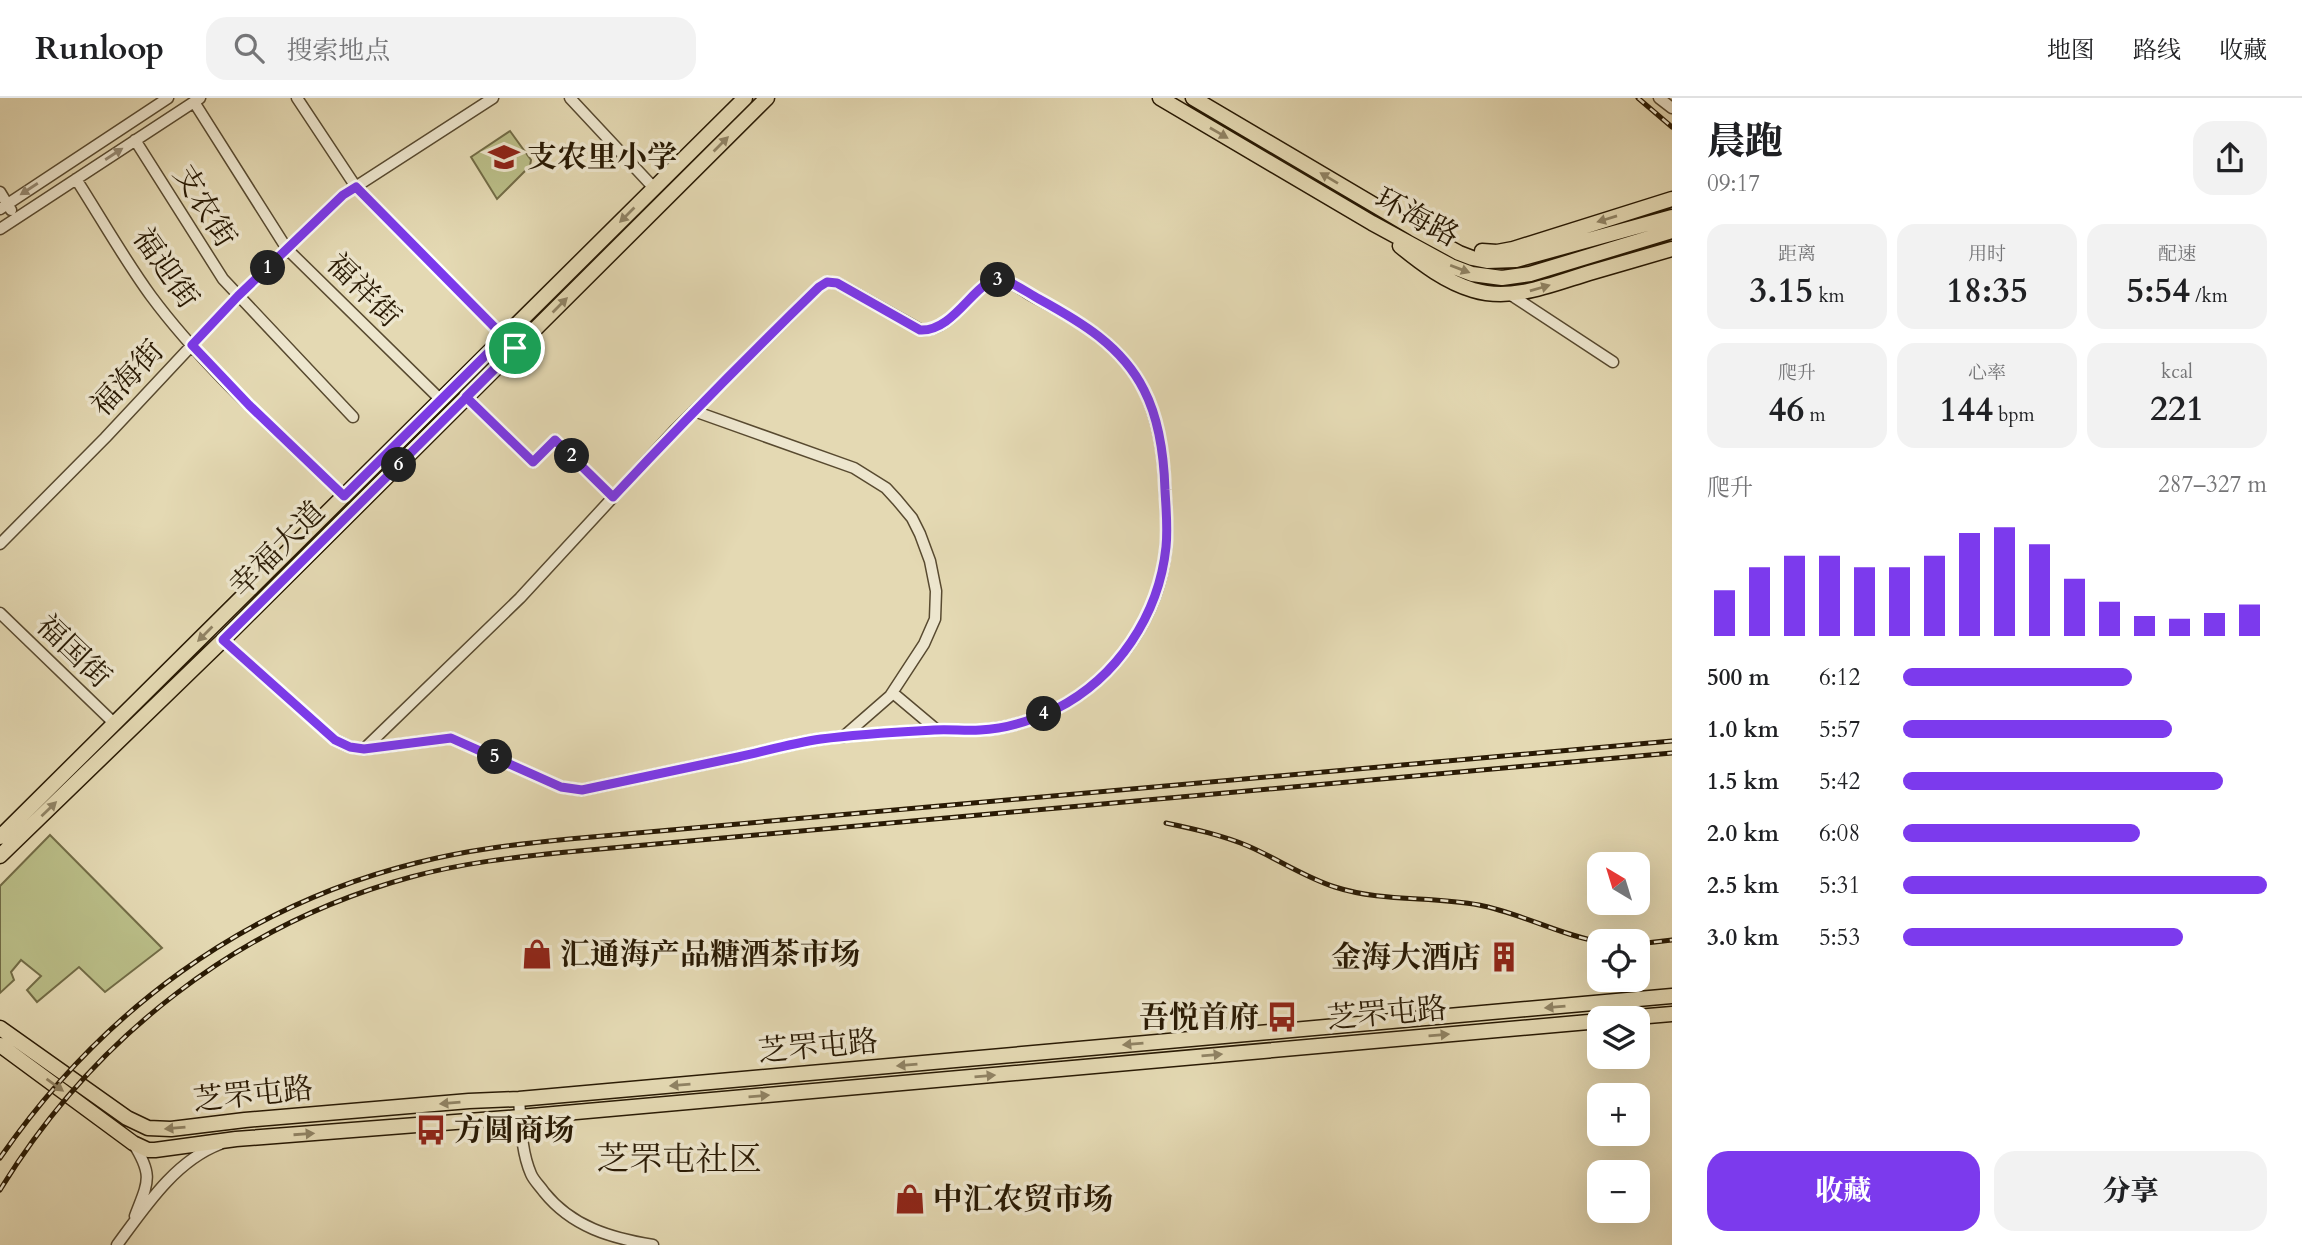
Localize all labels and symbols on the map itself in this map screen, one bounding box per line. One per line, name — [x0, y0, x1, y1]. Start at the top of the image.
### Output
one-way arrow — [1209, 127, 1229, 139]
one-way arrow — [712, 136, 729, 153]
place label: 支农里小学 — [527, 137, 677, 178]
school or university icon: 支农里小学 — [487, 140, 521, 174]
one-way arrow — [104, 148, 124, 161]
street label: 支农街 — [163, 157, 246, 255]
one-way arrow — [1319, 172, 1338, 185]
street label: 环海路 — [1367, 178, 1466, 257]
one-way arrow — [19, 183, 39, 196]
one-way arrow — [619, 207, 635, 223]
one-way arrow — [1596, 215, 1617, 225]
street label: 福迎街 — [123, 220, 208, 317]
street label: 福祥街 — [317, 244, 410, 337]
pin: 1 — [250, 250, 286, 286]
pin: 3 — [981, 262, 1016, 298]
one-way arrow — [1449, 263, 1470, 274]
one-way arrow — [1530, 282, 1551, 292]
one-way arrow — [551, 296, 568, 313]
pin — [485, 318, 545, 378]
street label: 福海街 — [82, 331, 173, 425]
pin: 2 — [554, 438, 590, 474]
pin: 6 — [382, 448, 416, 482]
street label: 幸福大道 — [220, 492, 334, 606]
street label: 福国街 — [27, 605, 120, 697]
one-way arrow — [197, 626, 214, 642]
pin: 4 — [1026, 696, 1062, 732]
pin: 5 — [477, 740, 512, 774]
one-way arrow — [40, 801, 57, 817]
north arrow — [1587, 852, 1650, 915]
place label: 汇通海产品糖酒茶市场 — [560, 934, 860, 975]
shop icon: 汇通海产品糖酒茶市场 — [520, 937, 554, 971]
place label: 金海大酒店 — [1331, 937, 1481, 978]
building icon: 金海大酒店 — [1487, 940, 1521, 974]
street label: 芝罘屯路 — [1325, 988, 1449, 1039]
place label: 吾悦首府 — [1139, 997, 1259, 1038]
bus stop icon: 吾悦首府 — [1265, 1000, 1299, 1034]
one-way arrow — [1544, 1002, 1566, 1013]
street label: 芝罘屯路 — [756, 1021, 880, 1072]
one-way arrow — [1428, 1029, 1450, 1040]
one-way arrow — [1122, 1039, 1144, 1050]
one-way arrow — [1201, 1050, 1223, 1061]
one-way arrow — [896, 1060, 918, 1071]
street label: 芝罘屯路 — [191, 1068, 315, 1121]
one-way arrow — [975, 1070, 997, 1081]
one-way arrow — [46, 1078, 64, 1092]
one-way arrow — [669, 1080, 691, 1091]
one-way arrow — [748, 1090, 770, 1101]
one-way arrow — [439, 1097, 461, 1108]
place label: 方圆商场 — [454, 1110, 574, 1151]
bus stop icon: 方圆商场 — [414, 1113, 448, 1147]
one-way arrow — [164, 1123, 186, 1134]
one-way arrow — [293, 1128, 315, 1139]
district label: 芝罘屯社区 — [597, 1137, 762, 1182]
place label: 中汇农贸市场 — [933, 1179, 1113, 1220]
shop icon: 中汇农贸市场 — [893, 1182, 927, 1216]

